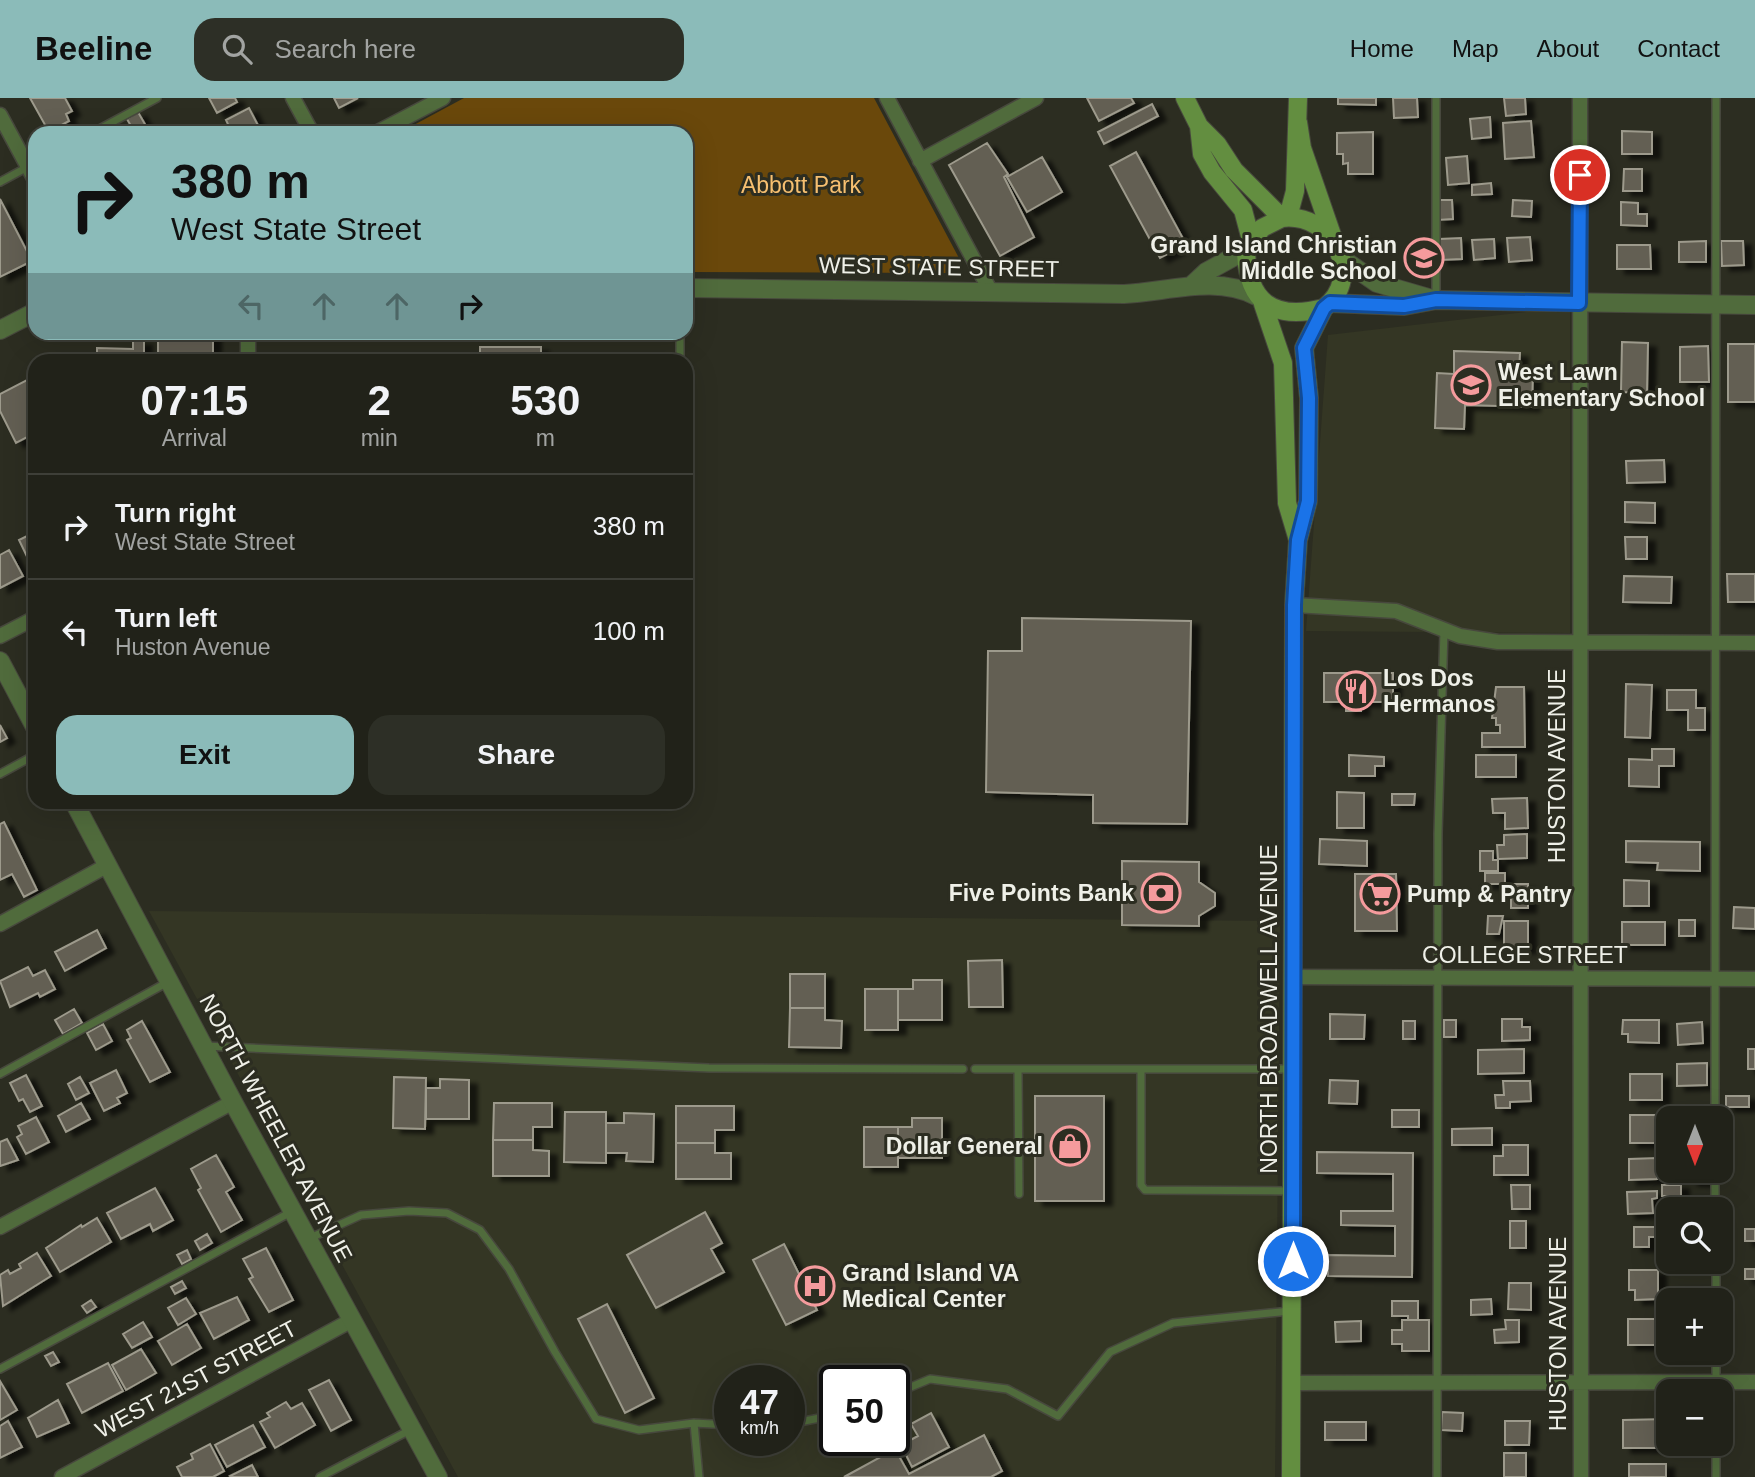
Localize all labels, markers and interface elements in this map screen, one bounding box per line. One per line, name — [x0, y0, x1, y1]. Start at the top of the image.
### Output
search box — [194, 18, 684, 81]
text: Beeline — [35, 30, 152, 67]
icon: search — [218, 30, 256, 68]
text: Search here — [274, 34, 416, 64]
text: Home — [1350, 35, 1414, 62]
text: Map — [1452, 35, 1499, 62]
text: About — [1537, 35, 1599, 62]
text: Contact — [1637, 35, 1720, 62]
pin — [1550, 145, 1610, 205]
icon: right — [56, 154, 147, 245]
text: 380 m — [171, 154, 310, 208]
icon: arrive — [1561, 156, 1599, 194]
park label: Abbott Park — [741, 172, 862, 198]
text: West State Street — [171, 211, 421, 247]
place label: Grand Island Christian Middle School — [1150, 232, 1397, 284]
school or university icon: Grand Island Christian Middle School — [1403, 237, 1445, 279]
street label: WEST STATE STREET — [819, 252, 1059, 282]
icon: left — [232, 287, 270, 325]
icon: ahead — [305, 287, 343, 325]
icon: ahead — [378, 287, 416, 325]
icon: right — [451, 287, 489, 325]
place label: West Lawn Elementary School — [1498, 359, 1705, 411]
school or university icon: West Lawn Elementary School — [1450, 364, 1492, 406]
text: 07:15 — [141, 377, 248, 424]
text: 2 — [367, 377, 391, 424]
text: 530 — [510, 377, 580, 424]
text: Arrival — [162, 425, 227, 451]
text: min — [361, 425, 398, 451]
text: m — [536, 425, 555, 451]
text: Turn right — [115, 498, 236, 528]
icon: right — [56, 508, 94, 546]
text: 380 m — [593, 511, 665, 541]
text: West State Street — [115, 529, 295, 555]
text: Turn left — [115, 603, 217, 633]
icon: left — [56, 613, 94, 651]
text: 100 m — [593, 616, 665, 646]
text: Huston Avenue — [115, 634, 271, 660]
place label: Los Dos Hermanos — [1383, 665, 1495, 717]
street label: HUSTON AVENUE — [1544, 669, 1570, 863]
restaurant icon: Los Dos Hermanos — [1335, 670, 1377, 712]
button: Exit — [56, 715, 354, 795]
button: Share — [368, 715, 665, 795]
street label: NORTH BROADWELL AVENUE — [1256, 844, 1282, 1174]
bank icon: Five Points Bank — [1140, 872, 1182, 914]
supermarket icon: Pump & Pantry — [1359, 873, 1401, 915]
place label: Five Points Bank — [949, 880, 1134, 906]
place label: Pump & Pantry — [1407, 881, 1572, 907]
street label: COLLEGE STREET — [1422, 942, 1628, 968]
street label: NORTH WHEELER AVENUE — [194, 990, 358, 1266]
north arrow — [1656, 1106, 1732, 1183]
map controls — [1656, 1106, 1733, 1456]
shop icon: Dollar General — [1049, 1125, 1091, 1167]
place label: Dollar General — [886, 1133, 1043, 1159]
button: search — [1656, 1197, 1733, 1274]
position arrow — [1256, 1224, 1330, 1298]
street label: HUSTON AVENUE — [1545, 1237, 1571, 1431]
place label: Grand Island VA Medical Center — [842, 1260, 1019, 1312]
hospital icon: Grand Island VA Medical Center — [794, 1265, 836, 1307]
button: + — [1656, 1288, 1733, 1365]
street label: WEST 21ST STREET — [91, 1315, 301, 1443]
speed limit sign: 50 — [819, 1365, 910, 1456]
button: − — [1656, 1379, 1733, 1456]
text: 47 — [740, 1382, 779, 1421]
text: km/h — [740, 1418, 779, 1438]

